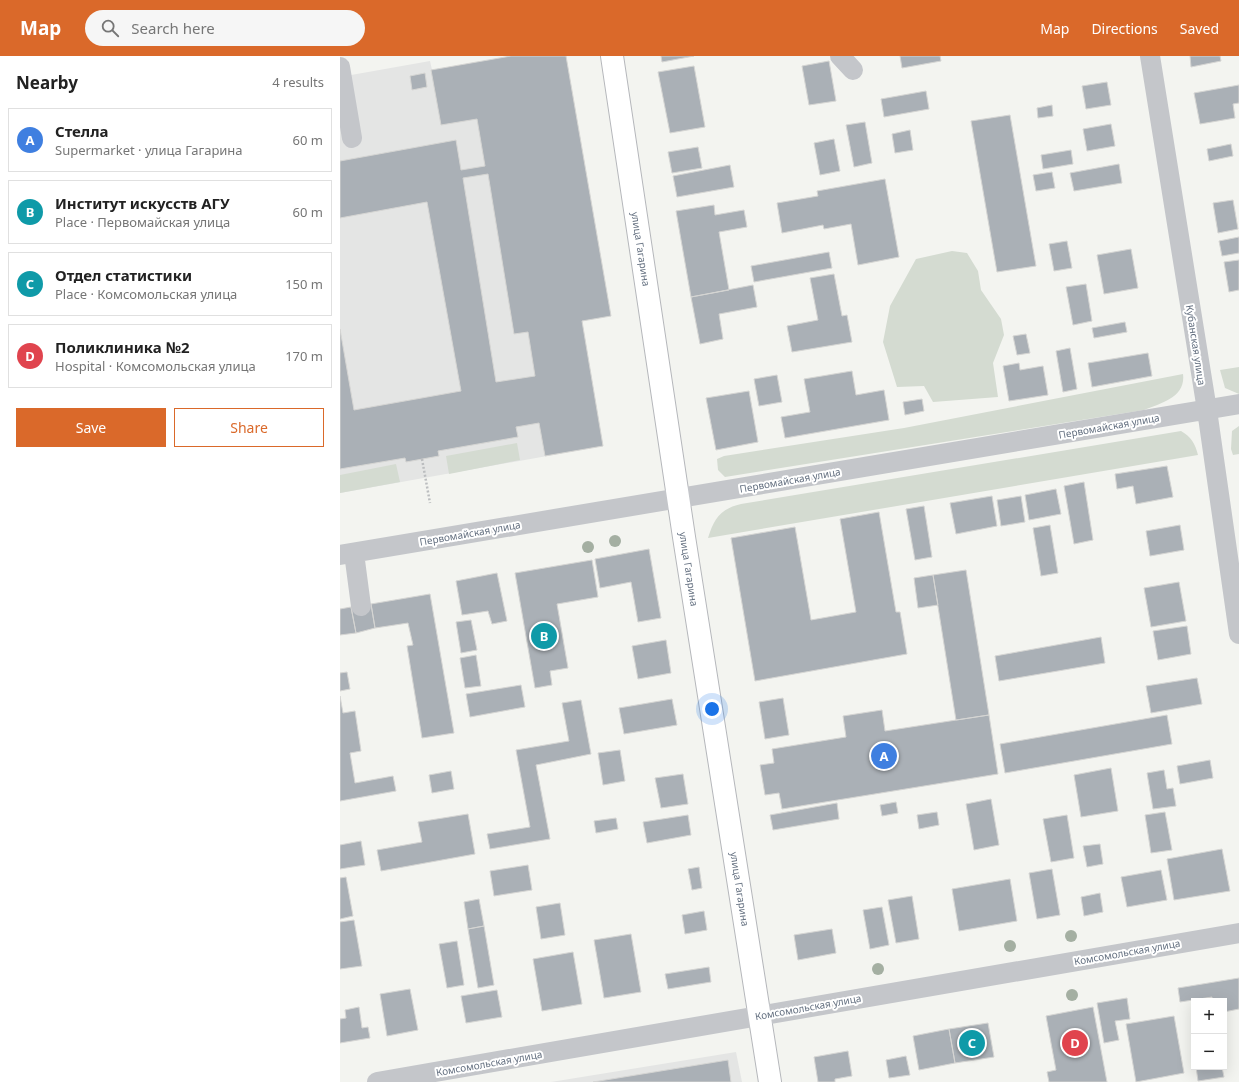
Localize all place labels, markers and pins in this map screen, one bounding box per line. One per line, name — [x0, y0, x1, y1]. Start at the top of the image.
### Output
pin: B — [531, 621, 557, 651]
pin: A — [871, 741, 897, 771]
pin: C — [959, 1028, 985, 1058]
pin: D — [1062, 1028, 1088, 1058]

